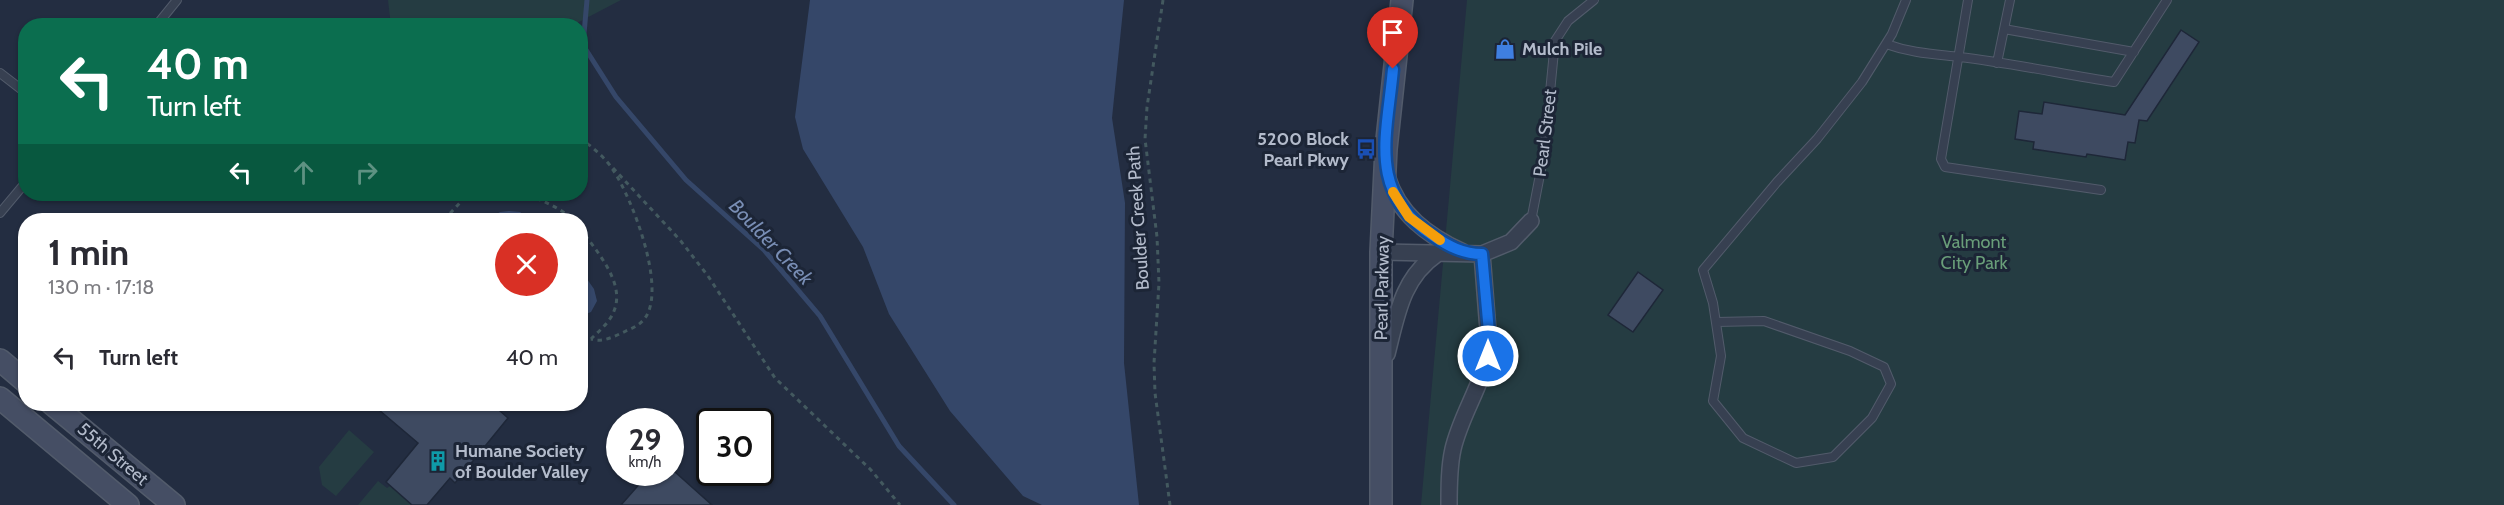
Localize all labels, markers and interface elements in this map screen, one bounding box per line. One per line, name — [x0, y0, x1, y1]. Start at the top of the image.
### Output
pin — [1367, 7, 1418, 69]
icon: arrive — [1376, 16, 1409, 49]
shop icon: Mulch Pile — [1493, 37, 1517, 61]
text: 40 m — [147, 38, 249, 90]
place label: Mulch Pile — [1522, 38, 1602, 60]
icon: left — [48, 42, 126, 120]
street label: Pearl Street — [1529, 88, 1561, 178]
text: Turn left — [147, 90, 241, 123]
place label: 5200 Block Pearl Pkwy — [1257, 128, 1349, 171]
bus stop icon: 5200 Block Pearl Pkwy — [1354, 137, 1378, 161]
street label: Boulder Creek Path — [1122, 145, 1154, 291]
icon: left — [224, 156, 257, 189]
icon: ahead — [287, 156, 320, 189]
icon: right — [350, 156, 383, 189]
water label: Boulder Creek — [724, 194, 819, 291]
text: 1 min — [48, 230, 129, 274]
park label: Valmont City Park — [1940, 231, 2008, 274]
button: close — [495, 233, 558, 296]
street label: Pearl Parkway — [1370, 235, 1394, 341]
text: 130 m · 17:18 — [48, 275, 154, 299]
position arrow — [1456, 324, 1520, 388]
icon: left — [48, 341, 81, 374]
text: Turn left — [99, 344, 178, 371]
text: 40 m — [506, 344, 558, 371]
speed limit sign: 30 — [696, 408, 774, 486]
street label: 55th Street — [73, 418, 153, 490]
text: 29 — [629, 421, 661, 458]
place label: Humane Society of Boulder Valley — [455, 440, 589, 483]
building icon: Humane Society of Boulder Valley — [426, 449, 450, 473]
text: km/h — [629, 453, 661, 471]

